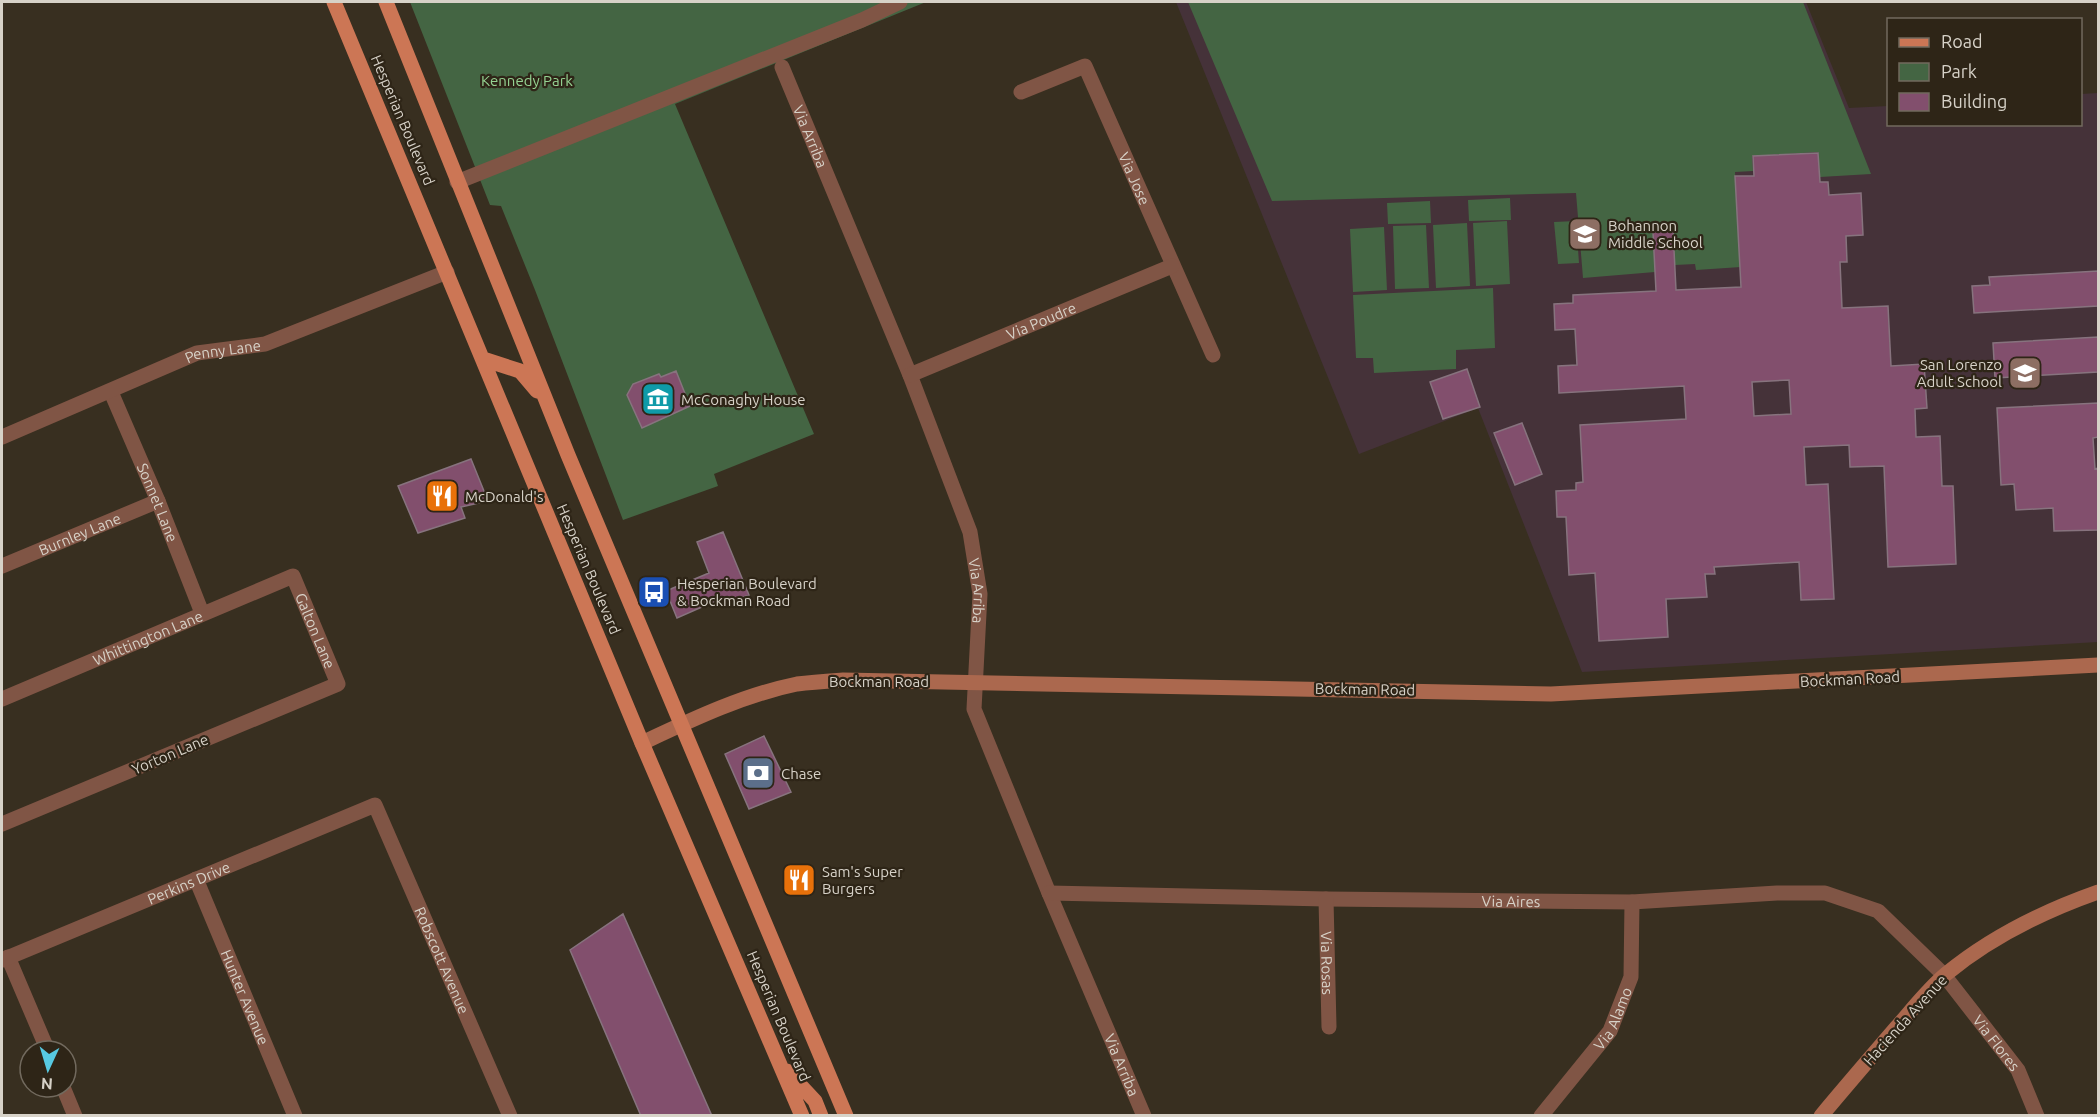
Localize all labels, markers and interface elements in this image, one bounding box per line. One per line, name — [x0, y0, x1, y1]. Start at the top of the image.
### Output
legend — [1887, 18, 2082, 126]
text: Road — [1941, 31, 1983, 51]
street label: Hesperian Boulevard — [368, 52, 438, 188]
text: Park — [1941, 61, 1977, 81]
park label: Kennedy Park — [481, 72, 573, 89]
text: Building — [1941, 91, 2007, 111]
street label: Via Arriba — [790, 102, 831, 170]
street label: Via Jose — [1116, 149, 1154, 207]
school or university icon: Bohannon Middle School — [1567, 216, 1603, 252]
place label: Bohannon Middle School — [1608, 217, 1703, 251]
street label: Via Poudre — [1004, 298, 1078, 342]
street label: Penny Lane — [182, 336, 262, 366]
school or university icon: San Lorenzo Adult School — [2007, 355, 2043, 391]
place label: San Lorenzo Adult School — [1917, 356, 2002, 390]
museum icon: McConaghy House — [640, 381, 676, 417]
place label: McConaghy House — [681, 391, 806, 408]
street label: Sonnet Lane — [134, 460, 182, 544]
restaurant icon: McDonald's — [424, 478, 460, 514]
place label: McDonald's — [465, 488, 543, 505]
street label: Hesperian Boulevard — [554, 501, 624, 637]
street label: Burnley Lane — [36, 509, 123, 558]
street label: Via Arriba — [966, 557, 989, 624]
bus stop icon: Hesperian Boulevard & Bockman Road — [636, 574, 672, 610]
place label: Hesperian Boulevard & Bockman Road — [677, 575, 817, 609]
street label: Galton Lane — [292, 590, 339, 671]
street label: Whittington Lane — [90, 607, 205, 668]
street label: Bockman Road — [1800, 668, 1900, 690]
street label: Bockman Road — [829, 673, 929, 690]
street label: Bockman Road — [1315, 680, 1415, 698]
street label: Yorton Lane — [129, 730, 211, 778]
bank icon: Chase — [740, 755, 776, 791]
place label: Chase — [781, 765, 821, 782]
street label: Perkins Drive — [145, 858, 232, 907]
restaurant icon: Sam's Super Burgers — [781, 862, 817, 898]
place label: Sam's Super Burgers — [822, 863, 903, 897]
street label: Via Aires — [1481, 892, 1540, 910]
street label: Robscott Avenue — [412, 904, 473, 1016]
street label: Via Rosas — [1318, 931, 1337, 995]
street label: Hunter Avenue — [218, 947, 273, 1047]
street label: Hesperian Boulevard — [744, 948, 814, 1084]
street label: Hacienda Avenue — [1860, 971, 1950, 1069]
street label: Via Alamo — [1590, 985, 1635, 1053]
street label: Via Flores — [1970, 1011, 2024, 1074]
street label: Via Arriba — [1101, 1031, 1143, 1099]
north arrow — [18, 1039, 78, 1099]
text: N — [40, 1075, 54, 1093]

